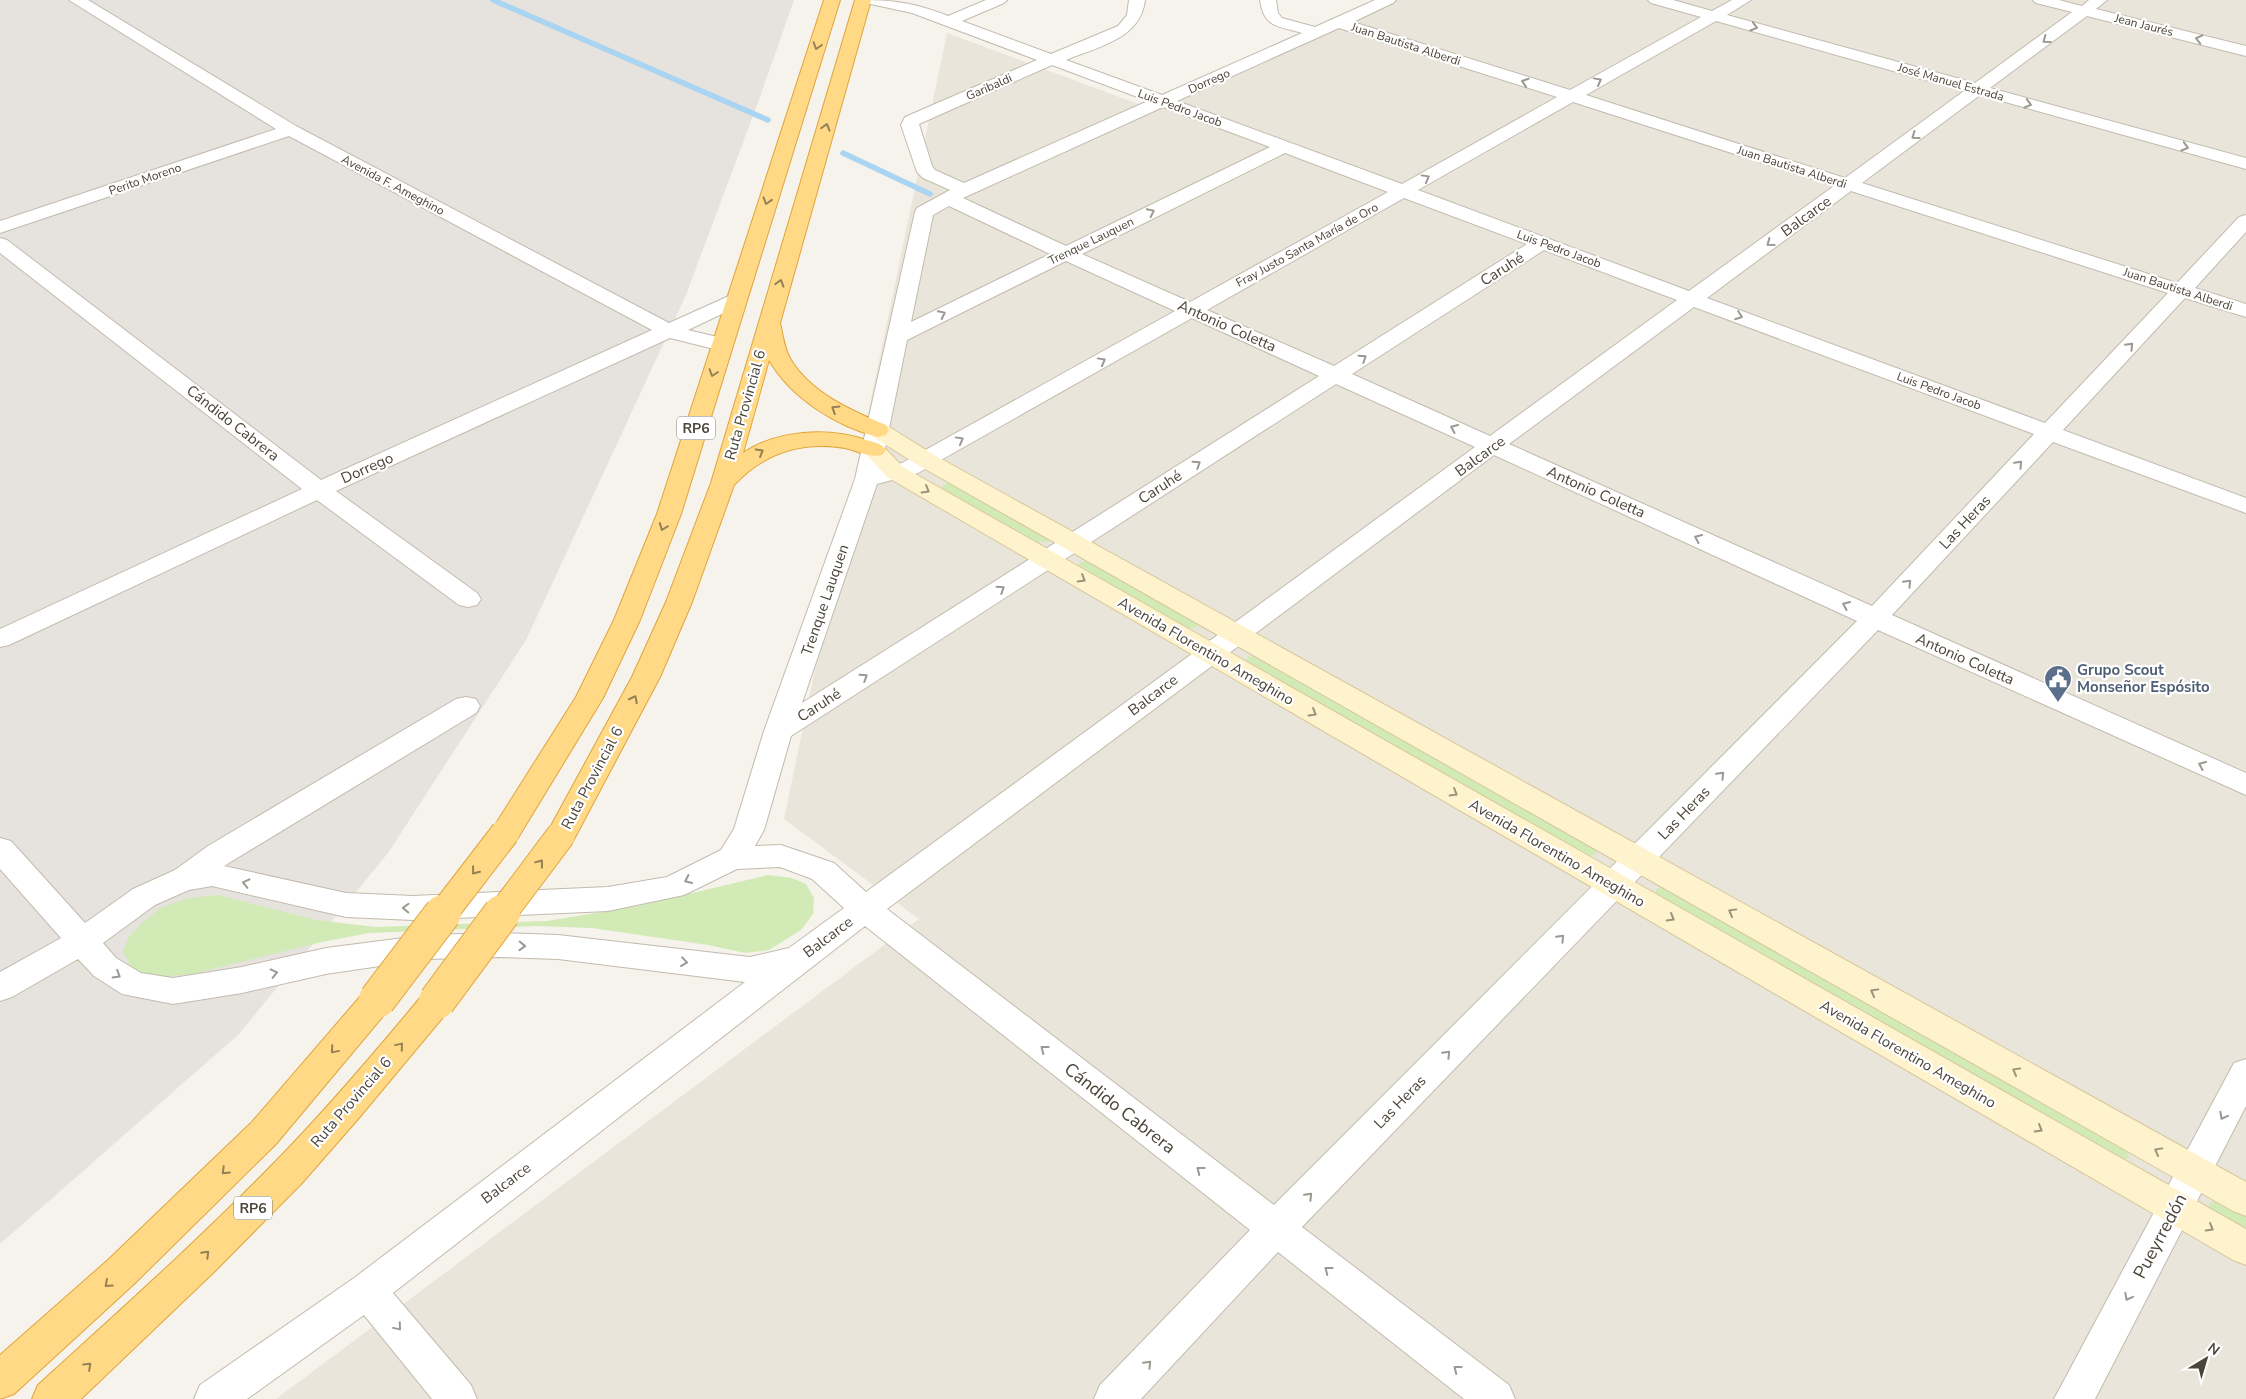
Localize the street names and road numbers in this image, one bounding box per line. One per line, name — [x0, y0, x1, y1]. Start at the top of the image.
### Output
street label: Jean Jaurés — [2112, 10, 2175, 40]
street label: Juan Bautista Alberdi — [1348, 18, 1463, 69]
street label: José Manuel Estrada — [1895, 59, 2006, 105]
street label: Dorrego — [1186, 65, 1233, 97]
street label: Garibaldi — [963, 70, 1015, 104]
street label: Luis Pedro Jacob — [1136, 85, 1224, 131]
street label: Juan Bautista Alberdi — [1734, 141, 1849, 192]
street label: Avenida F. Ameghino — [339, 151, 448, 219]
street label: Perito Moreno — [107, 159, 184, 199]
street label: Balcarce — [1777, 191, 1835, 241]
street label: Fray Justo Santa María de Oro — [1233, 199, 1381, 291]
street label: Trenque Lauquen — [1045, 213, 1137, 269]
street label: Luis Pedro Jacob — [1515, 226, 1603, 272]
street label: Caruhé — [1476, 248, 1528, 290]
street label: Juan Bautista Alberdi — [2120, 263, 2235, 314]
street label: Antonio Coletta — [1175, 295, 1279, 357]
street label: Ruta Provincial 6 — [720, 348, 770, 462]
street label: Luis Pedro Jacob — [1895, 368, 1983, 414]
street label: Cándido Cabrera — [183, 380, 283, 466]
road number: RP6 — [677, 416, 715, 439]
street label: Balcarce — [1451, 431, 1509, 481]
street label: Dorrego — [338, 448, 396, 488]
street label: Antonio Coletta — [1544, 461, 1648, 523]
street label: Caruhé — [1134, 466, 1186, 508]
street label: Las Heras — [1935, 491, 1995, 553]
street label: Trenque Lauquen — [797, 542, 853, 658]
street label: Avenida Florentino Ameghino — [1114, 592, 1298, 710]
street label: Antonio Coletta — [1913, 628, 2017, 690]
street label: Balcarce — [1124, 670, 1182, 720]
street label: Caruhé — [793, 684, 845, 726]
street label: Ruta Provincial 6 — [556, 723, 628, 833]
street label: Las Heras — [1654, 782, 1714, 844]
street label: Avenida Florentino Ameghino — [1465, 794, 1649, 912]
street label: Balcarce — [799, 912, 857, 962]
street label: Avenida Florentino Ameghino — [1816, 995, 2000, 1113]
street label: Ruta Provincial 6 — [306, 1053, 396, 1151]
street label: Cándido Cabrera — [1059, 1057, 1181, 1159]
street label: Las Heras — [1370, 1071, 1430, 1133]
street label: Balcarce — [477, 1158, 535, 1208]
street label: Pueyrredón — [2128, 1189, 2192, 1283]
road number: RP6 — [234, 1196, 272, 1220]

